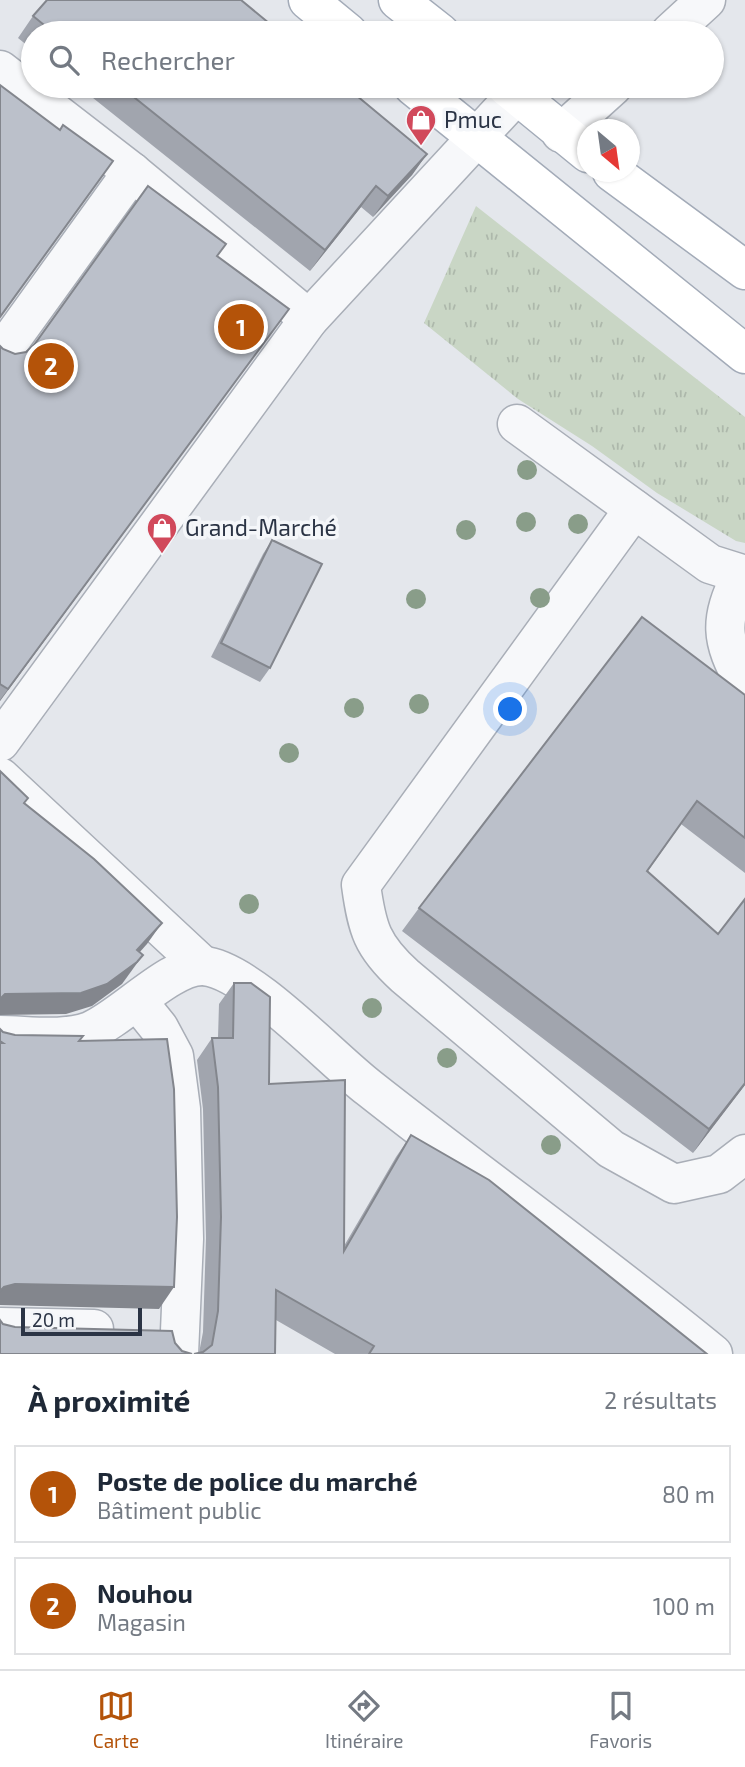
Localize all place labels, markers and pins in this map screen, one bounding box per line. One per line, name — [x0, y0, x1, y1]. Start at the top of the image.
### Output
shop icon: Pmuc — [404, 103, 438, 147]
place label: Pmuc — [444, 105, 502, 133]
pin: 1 — [218, 301, 264, 353]
pin: 2 — [28, 340, 74, 392]
shop icon: Grand-Marché — [145, 511, 179, 555]
place label: Grand-Marché — [185, 513, 337, 541]

